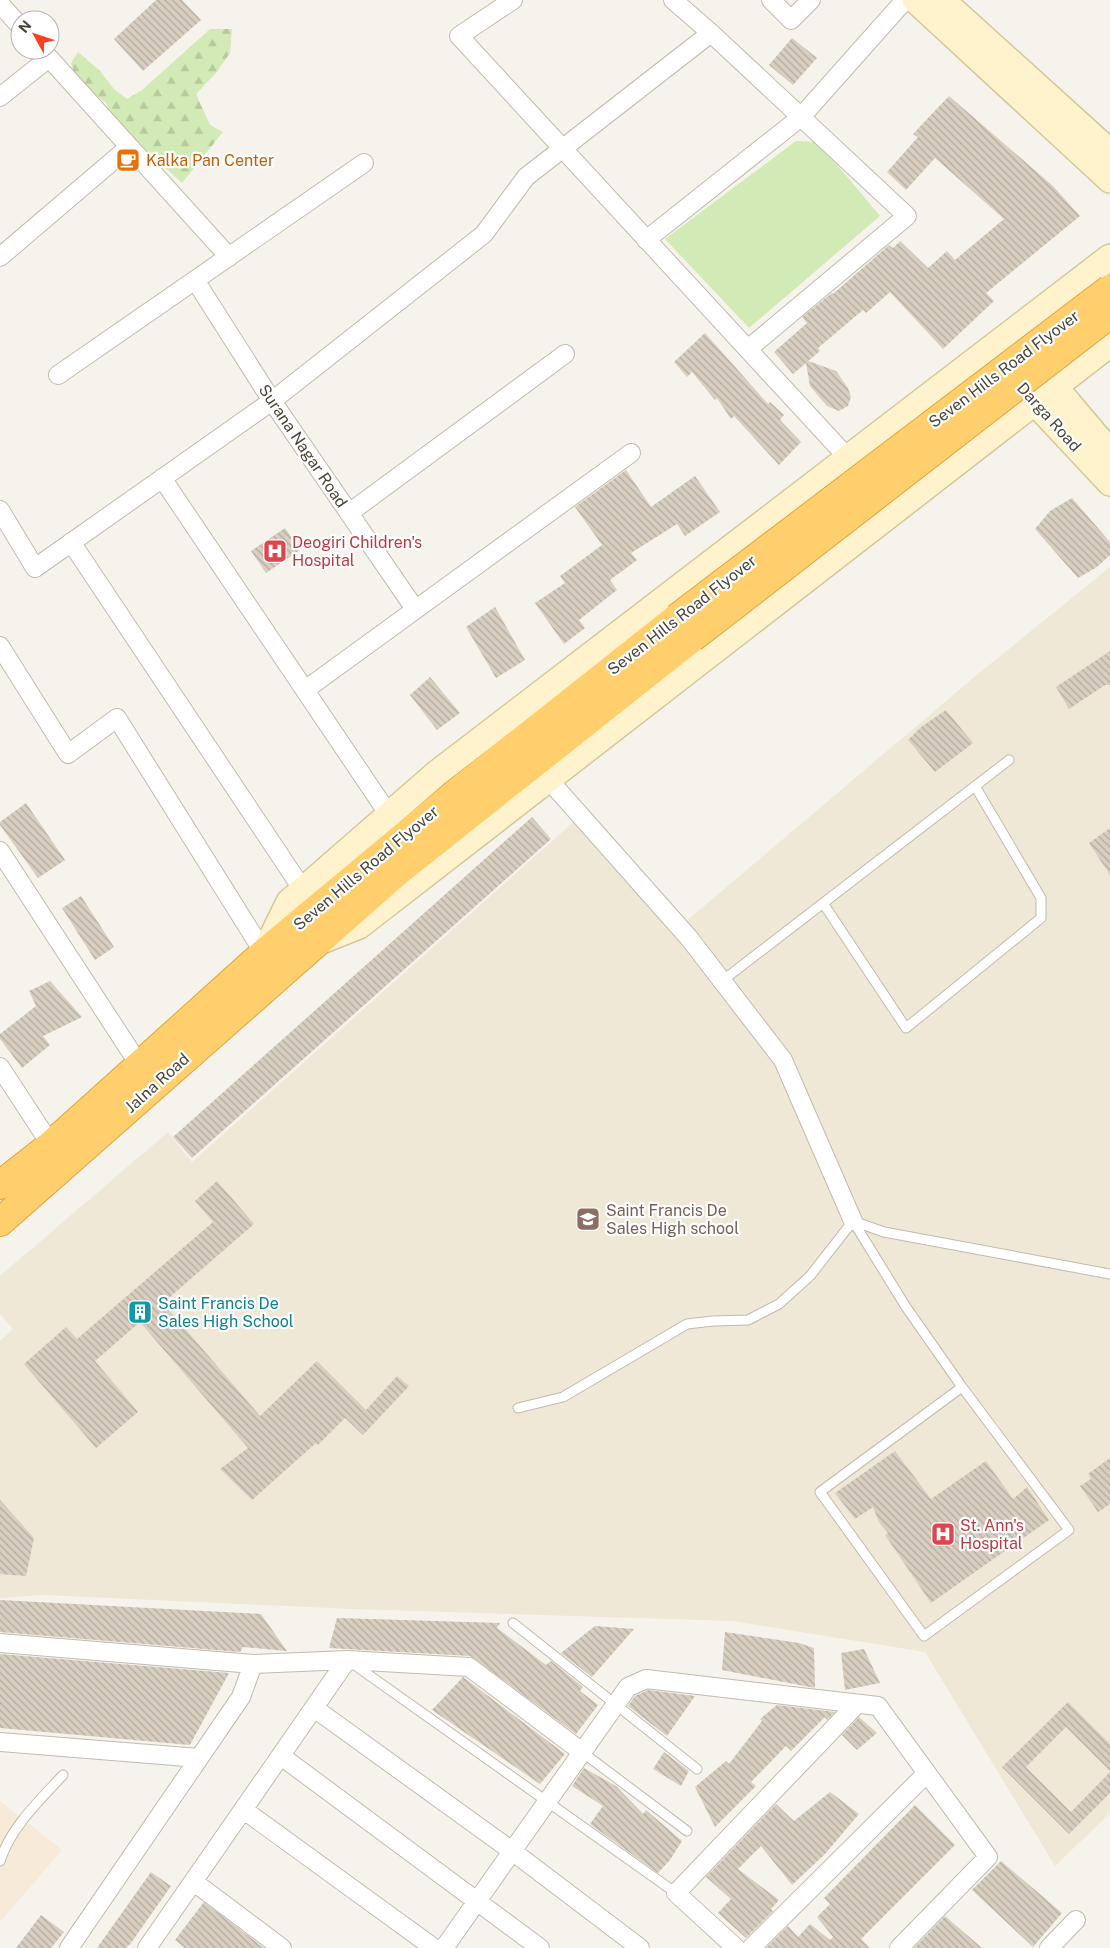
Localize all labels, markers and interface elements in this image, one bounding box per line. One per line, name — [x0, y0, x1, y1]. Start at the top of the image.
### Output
north arrow — [10, 10, 60, 60]
text: N — [15, 17, 35, 36]
cafe icon: Kalka Pan Center — [115, 147, 141, 173]
place label: Kalka Pan Center — [146, 151, 274, 170]
street label: Seven Hills Road Flyover — [925, 306, 1083, 432]
street label: Darga Road — [1013, 379, 1085, 455]
street label: Surana Nagar Road — [255, 381, 351, 511]
place label: Deogiri Children's Hospital — [292, 533, 422, 570]
hospital icon: Deogiri Children's Hospital — [262, 538, 288, 564]
street label: Seven Hills Road Flyover — [604, 551, 760, 679]
street label: Seven Hills Road Flyover — [290, 802, 442, 934]
street label: Jalna Road — [121, 1049, 193, 1117]
place label: Saint Francis De Sales High school — [606, 1201, 739, 1238]
school or university icon: Saint Francis De Sales High school — [575, 1206, 601, 1232]
place label: Saint Francis De Sales High School — [158, 1294, 294, 1331]
building icon: Saint Francis De Sales High School — [127, 1299, 153, 1325]
place label: St. Ann's Hospital — [960, 1516, 1024, 1553]
hospital icon: St. Ann's Hospital — [930, 1521, 956, 1547]

